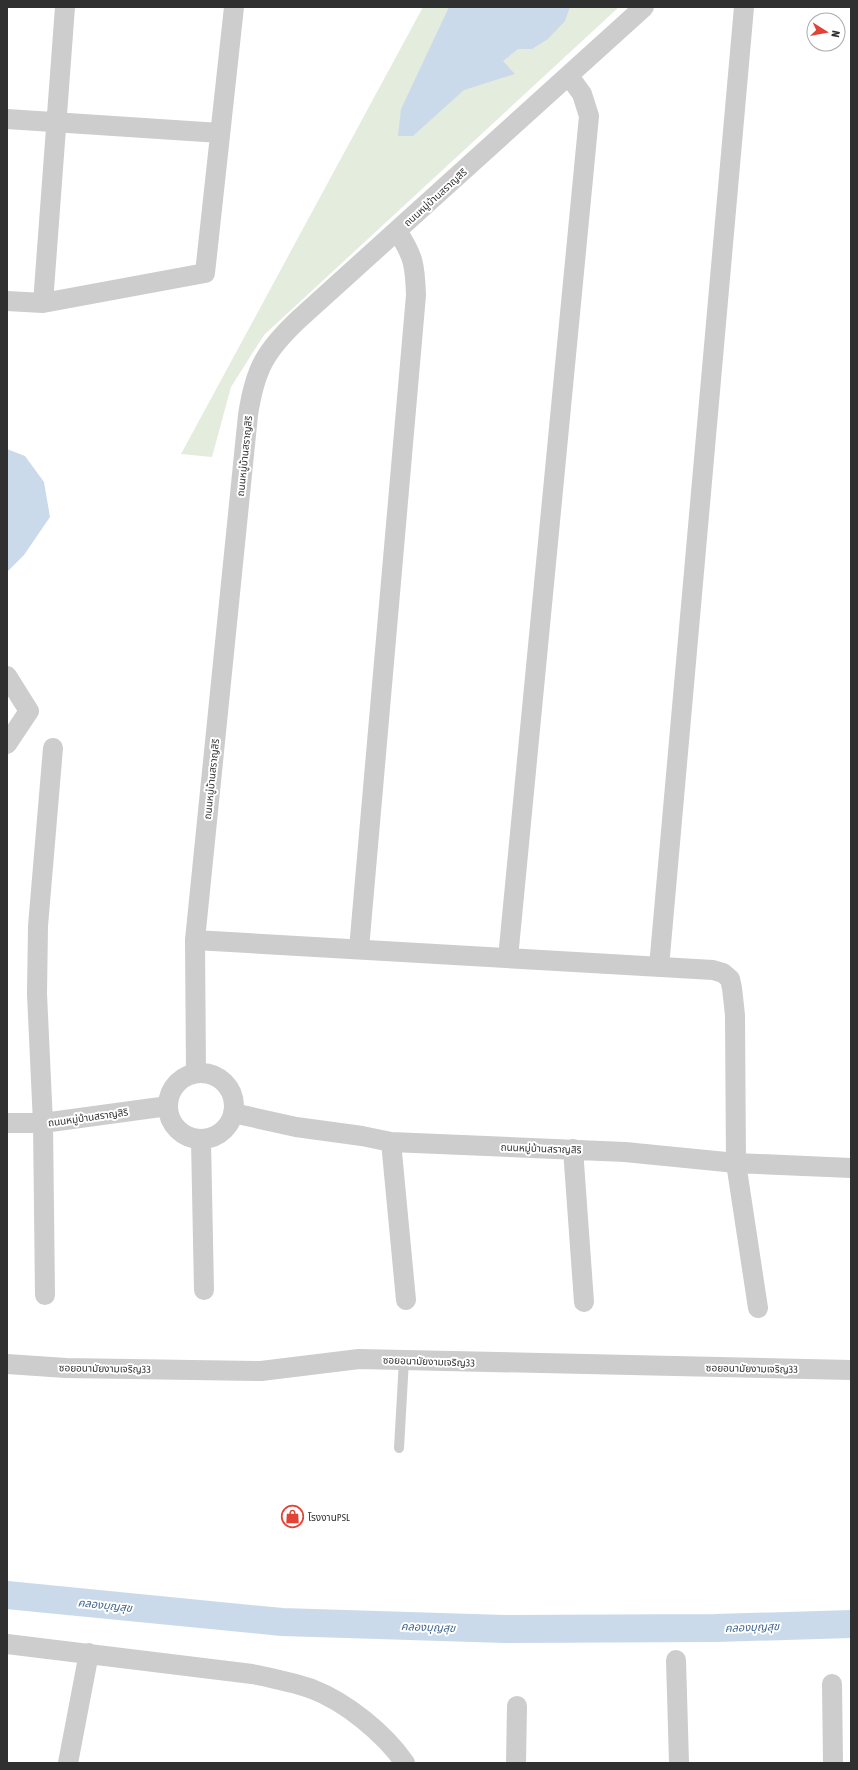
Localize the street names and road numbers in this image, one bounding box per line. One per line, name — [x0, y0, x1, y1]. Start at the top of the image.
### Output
street label: ถนนหมู่บ้านสราญสิริ — [401, 165, 470, 229]
street label: ถนนหมู่บ้านสราญสิริ — [234, 415, 255, 497]
street label: ถนนหมู่บ้านสราญสิริ — [201, 738, 222, 820]
street label: ถนนหมู่บ้านสราญสิริ — [47, 1105, 129, 1130]
street label: ถนนหมู่บ้านสราญสิริ — [500, 1141, 582, 1156]
street label: ซอยอนามัยงามเจริญ33 — [383, 1354, 476, 1369]
street label: ซอยอนามัยงามเจริญ33 — [59, 1362, 151, 1375]
street label: ซอยอนามัยงามเจริญ33 — [706, 1362, 798, 1375]

